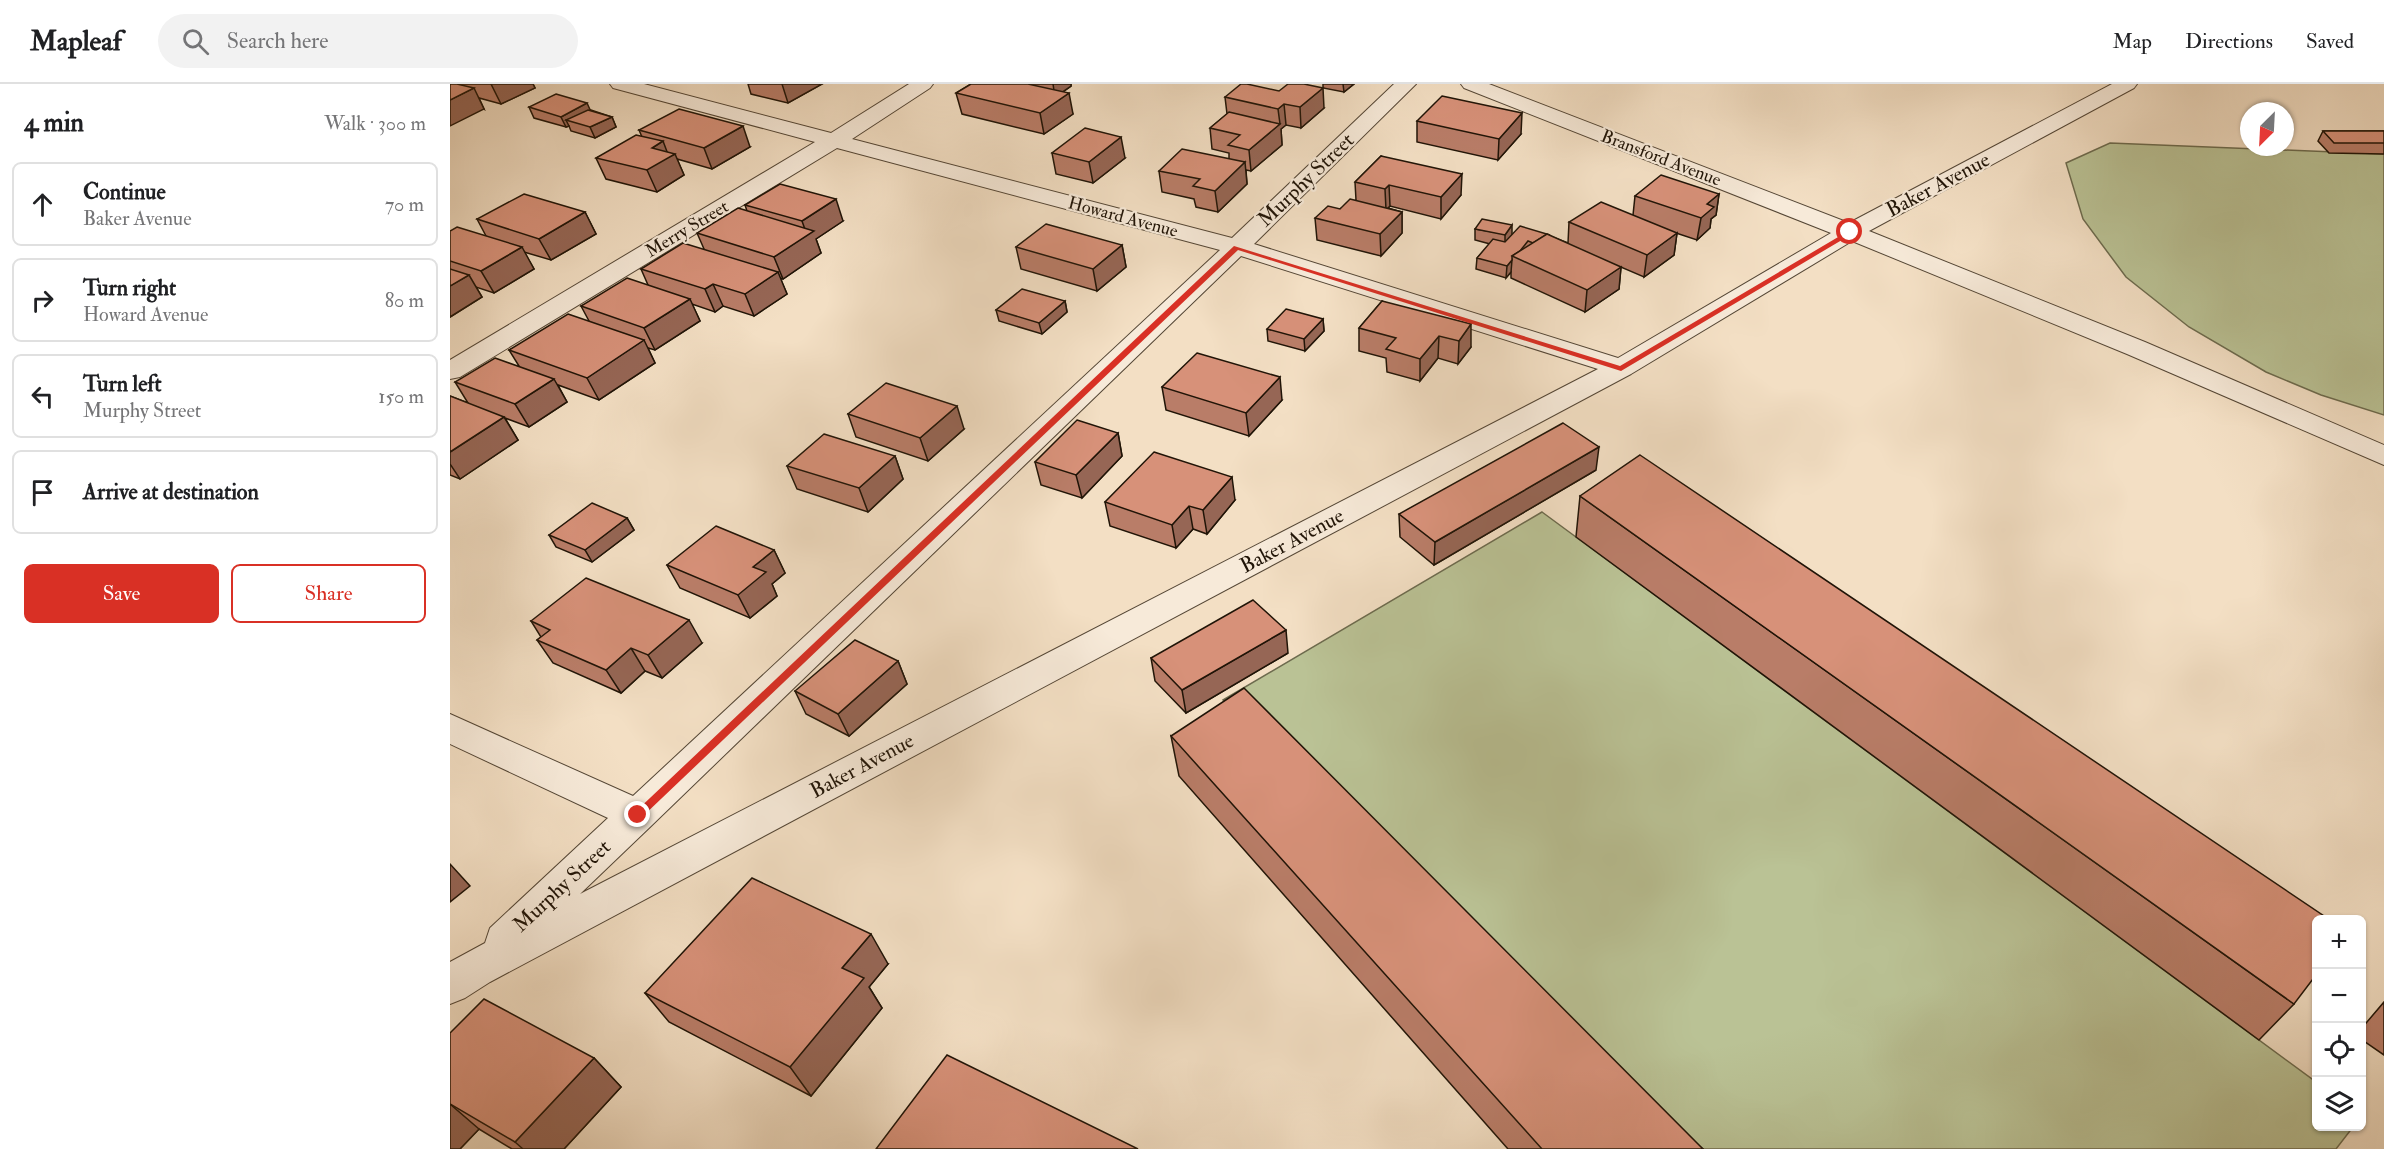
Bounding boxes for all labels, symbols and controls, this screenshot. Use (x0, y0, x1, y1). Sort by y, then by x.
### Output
search box (158, 14, 578, 68)
text: Mapleaf (30, 24, 122, 59)
icon: search (179, 25, 212, 58)
text: Search here (227, 27, 328, 55)
text: Map (2112, 28, 2152, 55)
text: Directions (2185, 28, 2273, 55)
text: Saved (2306, 28, 2354, 55)
north arrow (2240, 102, 2294, 156)
text: 4 min (24, 107, 84, 139)
text: Walk · 300 m (324, 111, 426, 136)
street label: Bransford Avenue (1598, 125, 1725, 192)
street label: Murphy Street (1252, 127, 1360, 233)
street label: Baker Avenue (1881, 146, 1995, 224)
text: Continue (83, 178, 166, 206)
icon: ahead (26, 188, 59, 221)
street label: Howard Avenue (1066, 191, 1181, 243)
text: 70 m (385, 192, 424, 217)
street label: Merry Street (641, 195, 733, 263)
text: Baker Avenue (83, 206, 192, 231)
route start (1836, 218, 1862, 244)
text: Turn right (83, 274, 176, 302)
icon: right (26, 284, 59, 317)
text: 80 m (385, 288, 424, 313)
text: Howard Avenue (83, 302, 208, 327)
text: Turn left (83, 370, 162, 398)
icon: left (26, 380, 59, 413)
text: 150 m (378, 384, 424, 409)
text: Murphy Street (83, 398, 201, 423)
icon: arrive (26, 476, 59, 509)
text: Arrive at destination (83, 478, 259, 506)
street label: Baker Avenue (1235, 502, 1349, 580)
button: Save (24, 564, 219, 623)
button: Share (231, 564, 426, 623)
street label: Baker Avenue (805, 727, 919, 805)
route end (624, 801, 650, 827)
street label: Murphy Street (507, 834, 617, 938)
map controls (2312, 915, 2366, 1131)
button: + (2312, 915, 2366, 969)
button: − (2312, 969, 2366, 1023)
button: locate (2312, 1023, 2366, 1077)
button: layers (2312, 1077, 2366, 1131)

